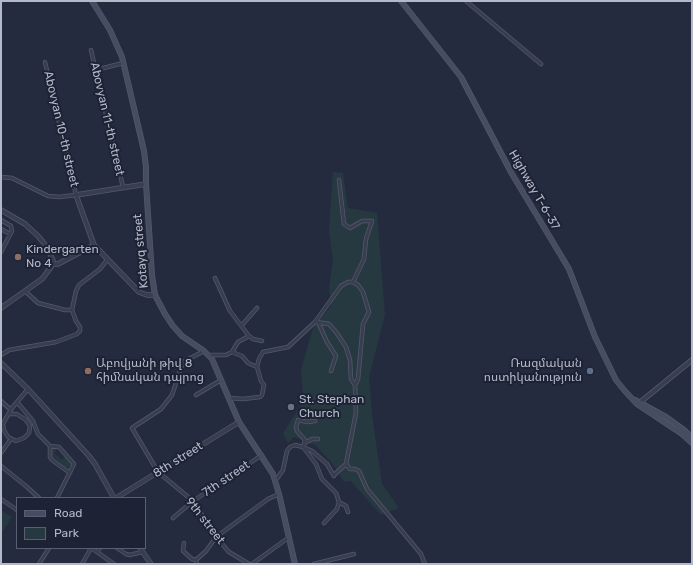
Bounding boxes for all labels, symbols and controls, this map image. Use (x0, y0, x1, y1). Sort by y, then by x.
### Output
street label: Abovyan 11-th street (87, 61, 127, 177)
street label: Abovyan 10-th street (41, 70, 81, 188)
street label: Highway T-6-37 (505, 148, 563, 232)
street label: Kotayq street (131, 213, 151, 289)
place label: Kindergarten No 4 (26, 243, 99, 271)
marker: Kindergarten No 4 (13, 252, 23, 262)
place label: Աբովյանի թիվ 8 հիմնական դպրոց (96, 357, 204, 385)
place label: Ռազմական ոստիկանություն (484, 357, 582, 385)
marker: Աբովյանի թիվ 8 հիմնական դպրոց (83, 366, 93, 376)
marker: Ռազմական ոստիկանություն (585, 366, 595, 376)
place label: St. Stephan Church (299, 393, 364, 421)
marker: St. Stephan Church (286, 402, 296, 412)
street label: 8th street (150, 439, 206, 481)
street label: 7th street (199, 458, 253, 500)
street label: 9th street (182, 495, 228, 547)
legend (16, 497, 146, 549)
text: Road (54, 506, 82, 520)
text: Park (54, 526, 79, 540)

